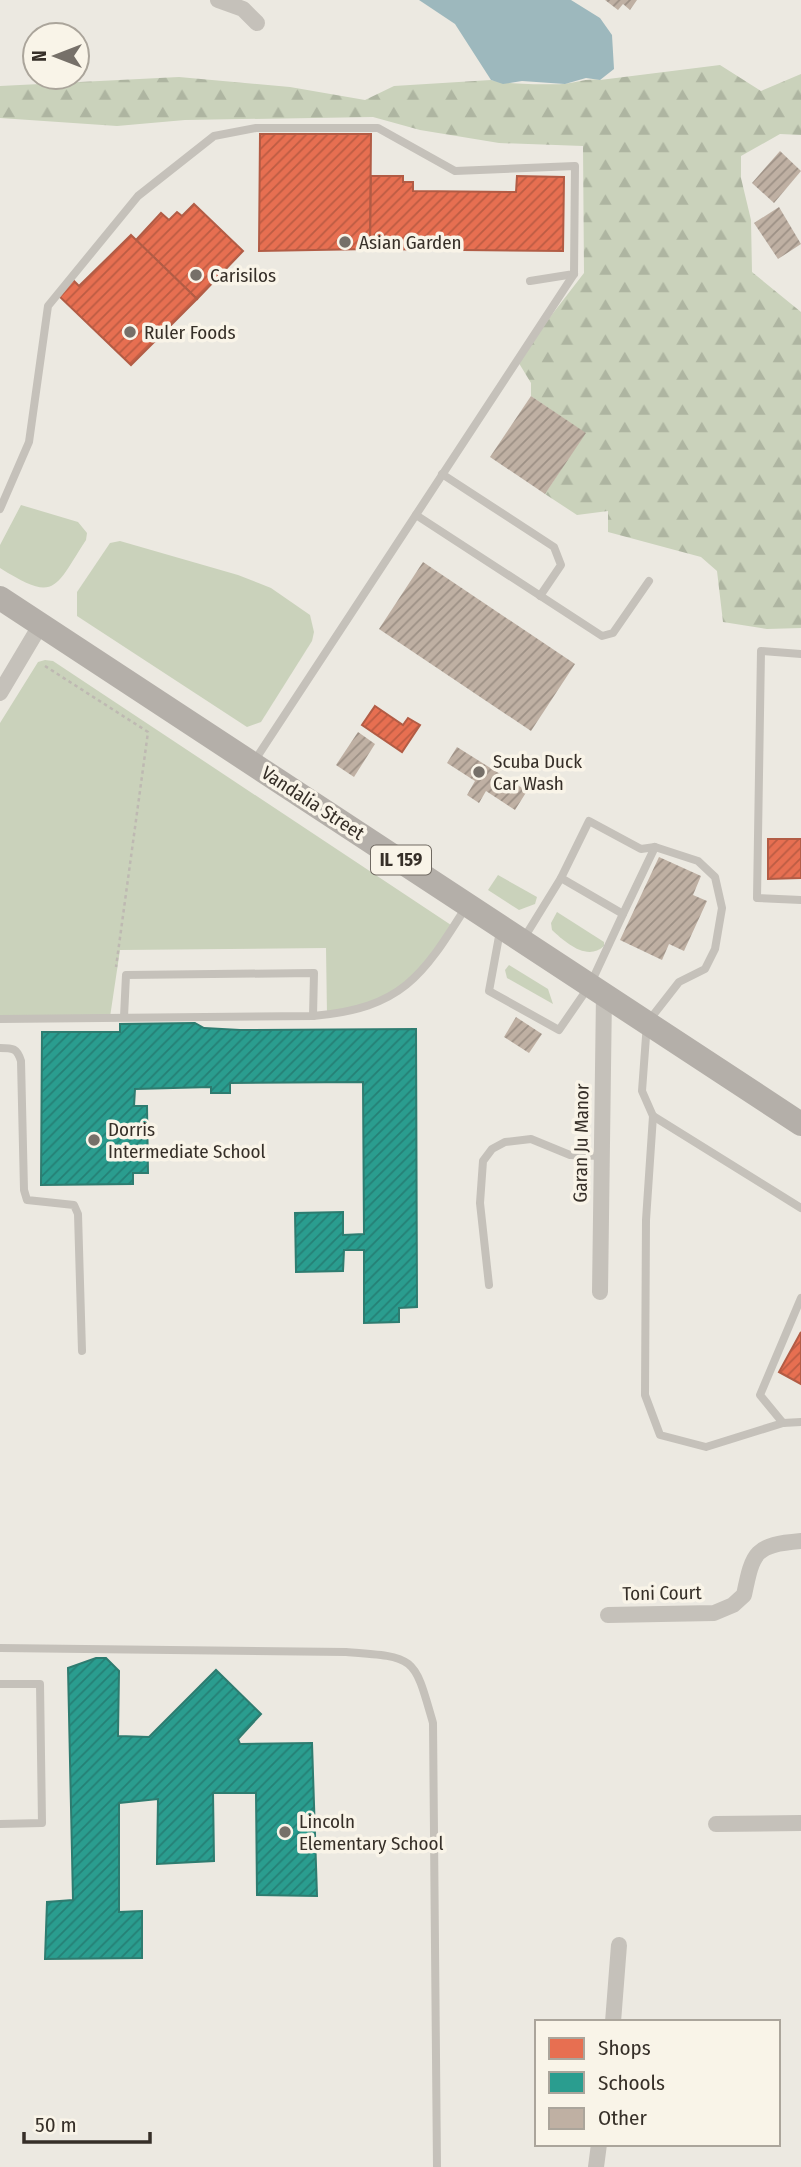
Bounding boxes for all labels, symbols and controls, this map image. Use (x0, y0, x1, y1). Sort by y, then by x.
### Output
north arrow (21, 21, 91, 91)
text: N (28, 50, 51, 62)
place label: Asian Garden (359, 231, 462, 254)
marker: Asian Garden (337, 234, 353, 250)
place label: Carisilos (210, 264, 276, 287)
marker: Carisilos (188, 267, 204, 283)
place label: Ruler Foods (144, 321, 236, 344)
marker: Ruler Foods (122, 324, 138, 340)
place label: Scuba Duck Car Wash (493, 750, 582, 795)
street label: Vandalia Street (257, 761, 369, 845)
marker: Scuba Duck Car Wash (471, 764, 487, 780)
road number: IL 159 (371, 846, 431, 874)
street label: Garan Ju Manor (568, 1083, 594, 1203)
place label: Dorris Intermediate School (108, 1118, 266, 1163)
marker: Dorris Intermediate School (86, 1132, 102, 1148)
street label: Toni Court (622, 1581, 703, 1605)
place label: Lincoln Elementary School (299, 1810, 444, 1855)
marker: Lincoln Elementary School (277, 1824, 293, 1840)
legend (535, 2020, 780, 2146)
text: Shops (598, 2035, 651, 2061)
text: Schools (598, 2070, 665, 2096)
scale bar (24, 2100, 150, 2144)
text: Other (598, 2105, 647, 2131)
text: 50 m (35, 2112, 77, 2138)

